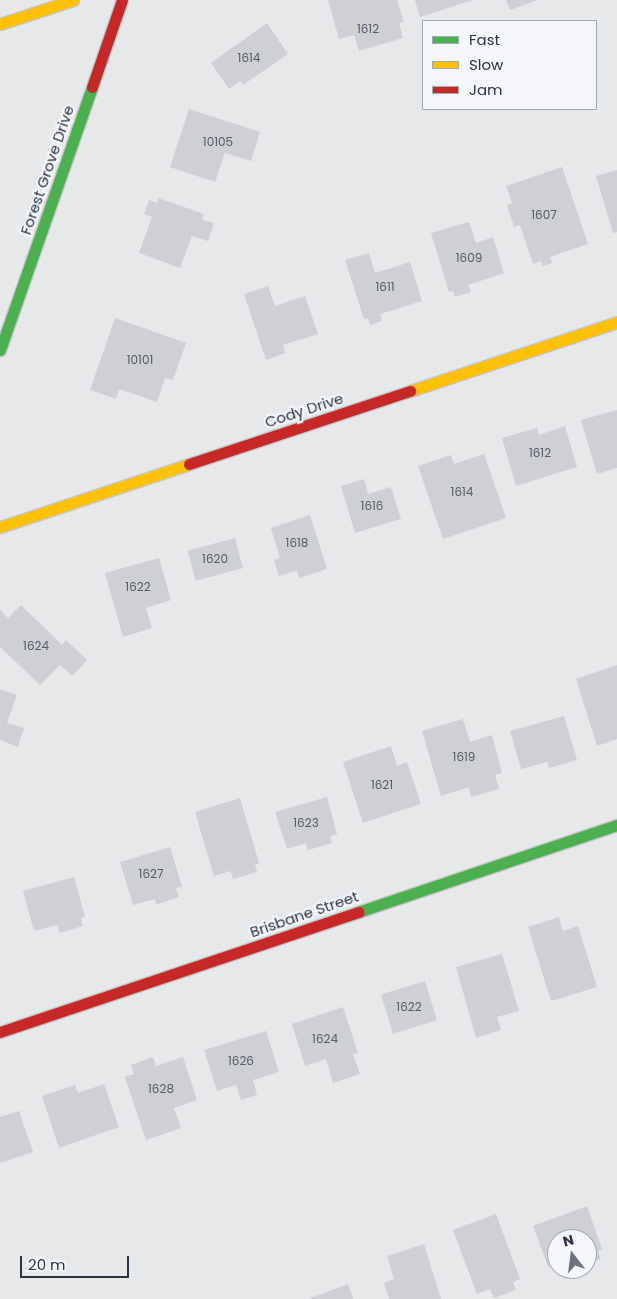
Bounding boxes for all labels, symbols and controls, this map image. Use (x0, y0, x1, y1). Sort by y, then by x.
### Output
legend (422, 20, 597, 110)
house number: 1612 (357, 22, 379, 36)
text: Fast (469, 29, 500, 50)
house number: 1614 (238, 51, 260, 65)
text: Slow (469, 54, 503, 75)
text: Jam (469, 79, 503, 100)
street label: Forest Grove Drive (16, 103, 78, 237)
house number: 10105 (203, 135, 233, 149)
house number: 1607 (531, 208, 557, 222)
house number: 1609 (456, 251, 482, 265)
house number: 1611 (375, 280, 395, 294)
house number: 10101 (127, 353, 153, 367)
street label: Cody Drive (263, 389, 345, 431)
house number: 1612 (529, 446, 551, 460)
house number: 1614 (451, 485, 473, 499)
house number: 1616 (361, 499, 383, 513)
house number: 1618 (286, 536, 308, 550)
house number: 1620 (202, 552, 228, 566)
house number: 1622 (125, 580, 151, 594)
house number: 1624 (23, 639, 49, 653)
house number: 1619 (453, 750, 475, 764)
house number: 1621 (371, 778, 393, 792)
house number: 1623 (293, 816, 319, 830)
house number: 1627 (139, 867, 163, 881)
street label: Brisbane Street (247, 887, 361, 941)
house number: 1622 (396, 1000, 422, 1014)
house number: 1624 (312, 1032, 338, 1046)
house number: 1626 (228, 1054, 254, 1068)
house number: 1628 (148, 1082, 174, 1096)
north arrow (547, 1229, 597, 1279)
text: N (561, 1229, 576, 1251)
scale bar (22, 1246, 131, 1278)
text: 20 m (28, 1254, 66, 1275)

